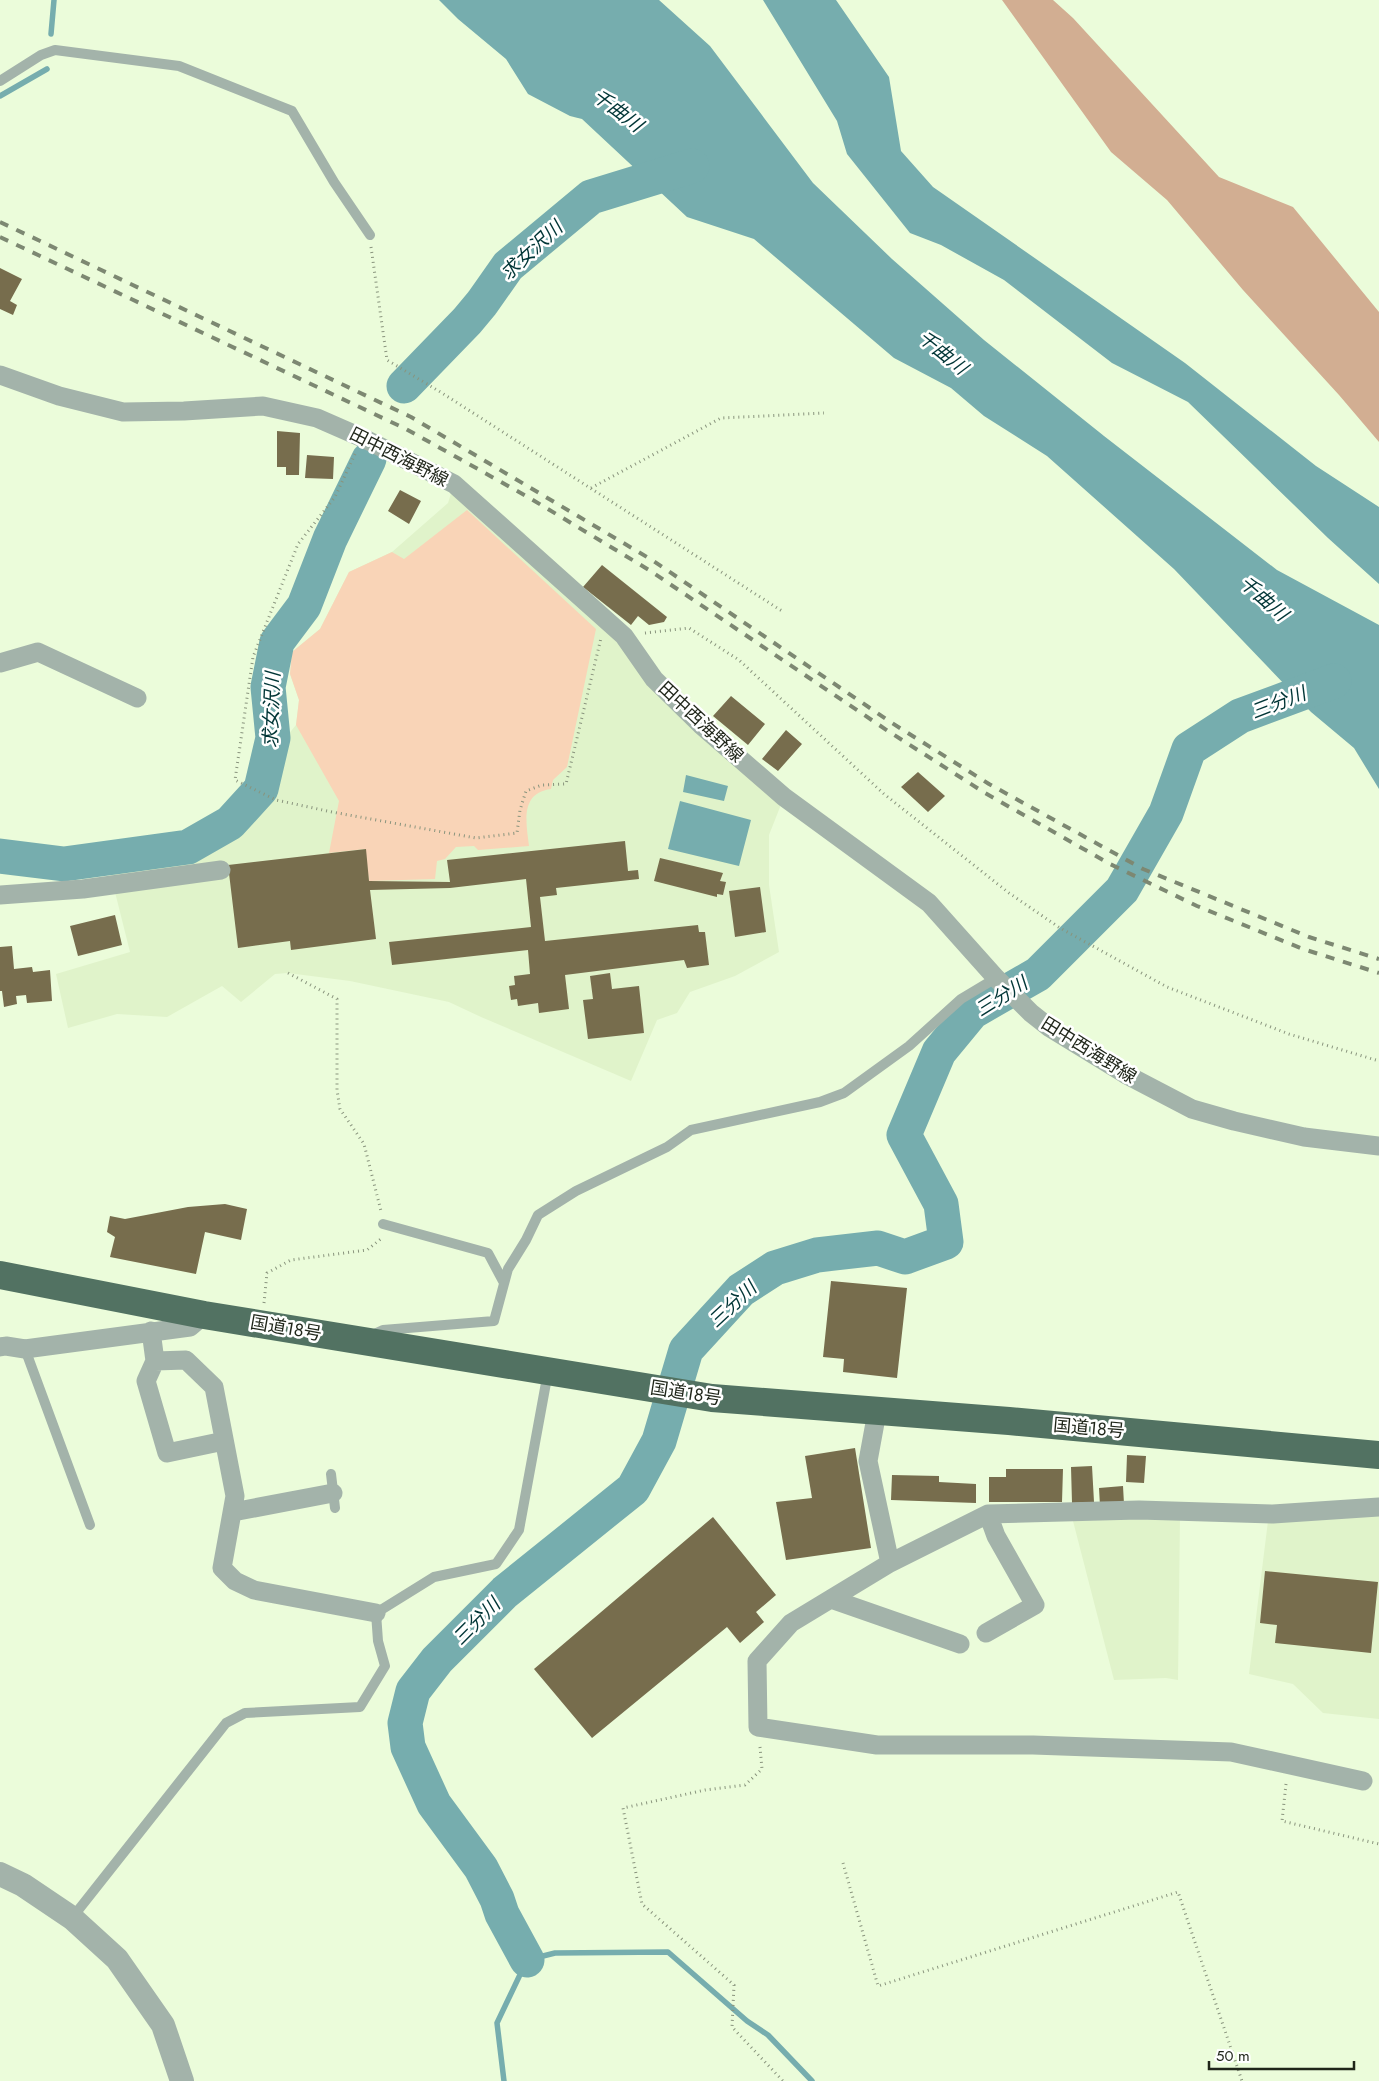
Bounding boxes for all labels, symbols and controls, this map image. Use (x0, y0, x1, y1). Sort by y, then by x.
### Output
water label: 千曲川 (587, 82, 650, 140)
water label: 求女沢川 (494, 213, 570, 286)
water label: 千曲川 (912, 324, 975, 382)
street label: 田中西海野線 (345, 421, 453, 493)
water label: 千曲川 (1233, 569, 1296, 629)
water label: 求女沢川 (257, 670, 286, 748)
street label: 田中西海野線 (653, 676, 749, 768)
water label: 三分川 (1247, 679, 1311, 725)
water label: 三分川 (970, 969, 1034, 1023)
street label: 田中西海野線 (1036, 1010, 1142, 1090)
water label: 三分川 (702, 1274, 764, 1334)
street label: 国道18号 (248, 1309, 324, 1347)
street label: 国道18号 (648, 1375, 724, 1411)
street label: 国道18号 (1052, 1412, 1126, 1444)
water label: 三分川 (447, 1590, 507, 1651)
scale bar (1209, 2038, 1354, 2070)
text: 50 m (1216, 2045, 1250, 2067)

